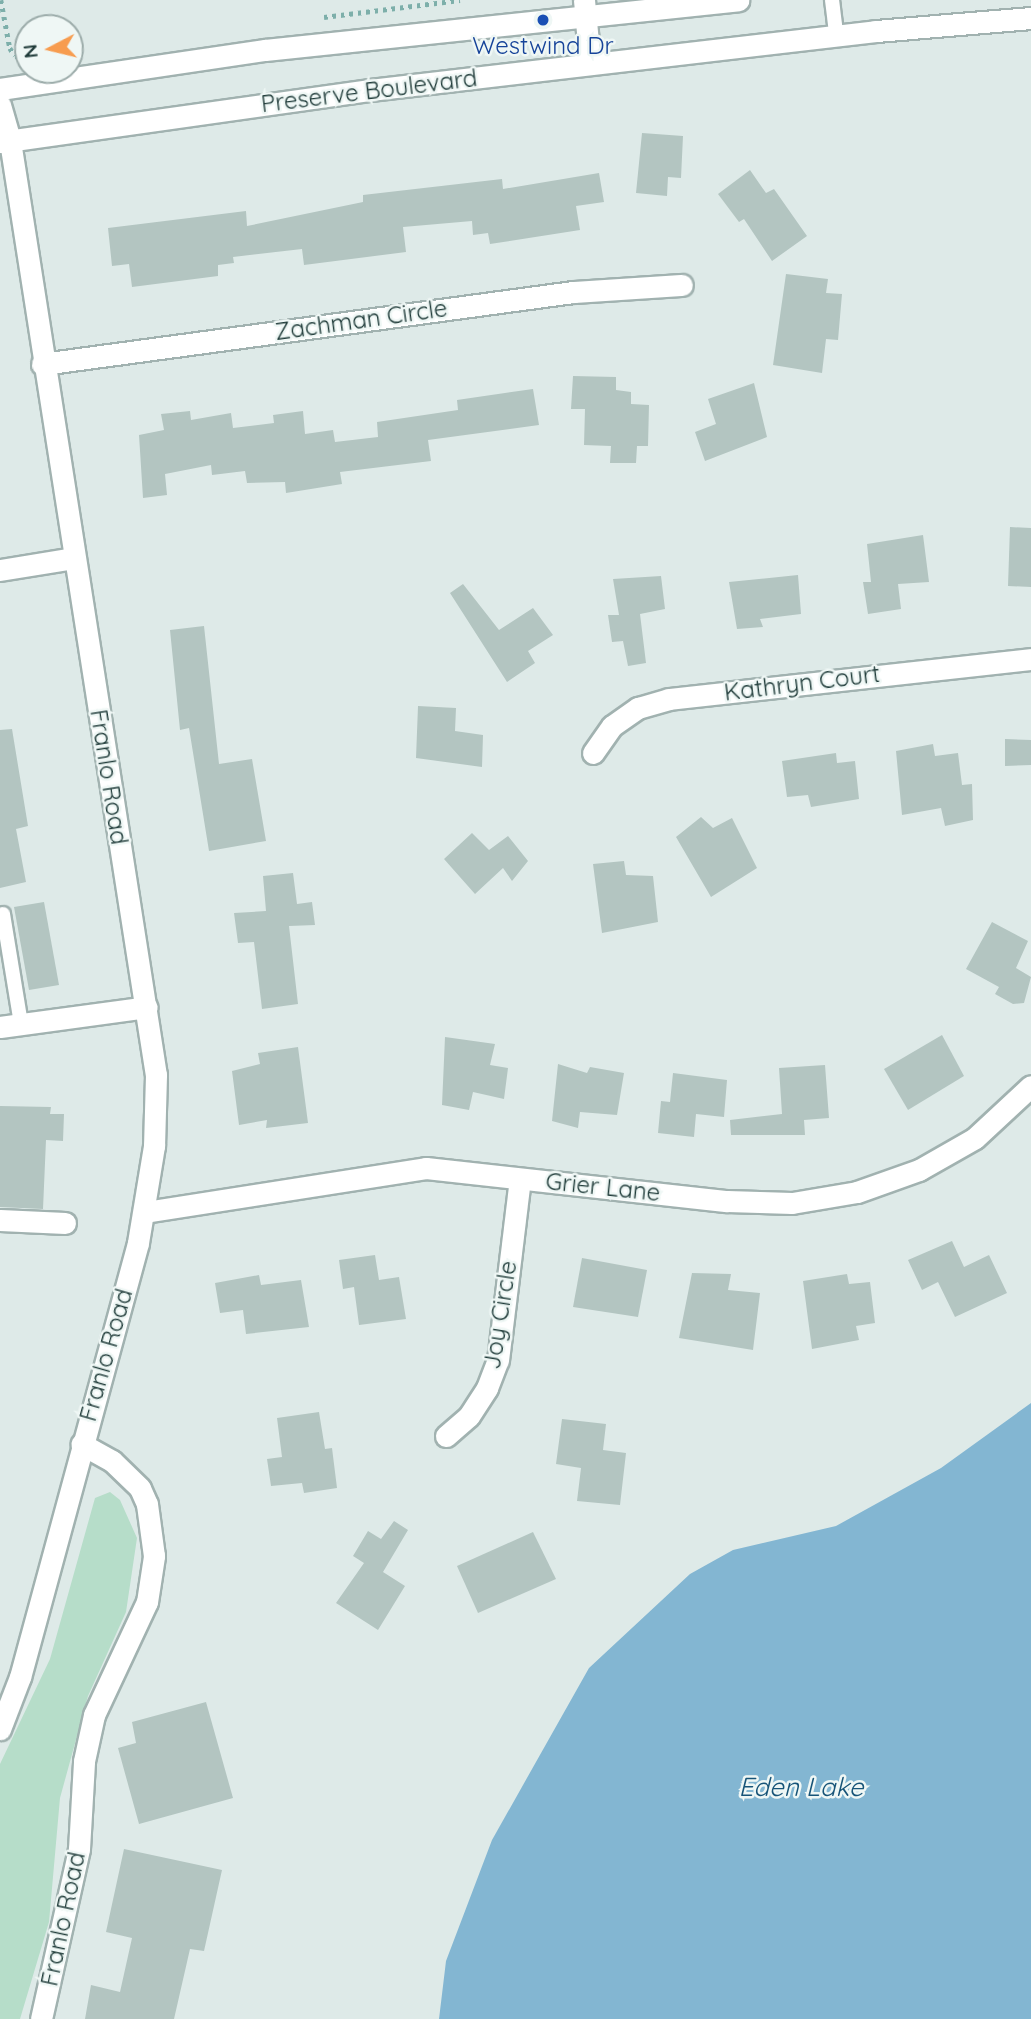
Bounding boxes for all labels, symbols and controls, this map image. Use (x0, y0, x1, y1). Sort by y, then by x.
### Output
marker: Westwind Dr (535, 12, 551, 28)
north arrow (14, 14, 84, 84)
place label: Westwind Dr (472, 32, 614, 60)
text: N (17, 43, 43, 60)
street label: Preserve Boulevard (259, 63, 479, 119)
street label: Zachman Circle (273, 294, 449, 346)
street label: Kathryn Court (722, 659, 882, 707)
street label: Franlo Road (84, 707, 134, 847)
street label: Grier Lane (544, 1167, 662, 1207)
street label: Joy Circle (477, 1259, 523, 1371)
street label: Franlo Road (73, 1285, 139, 1425)
water label: Eden Lake (739, 1771, 863, 1803)
street label: Franlo Road (35, 1849, 91, 1989)

